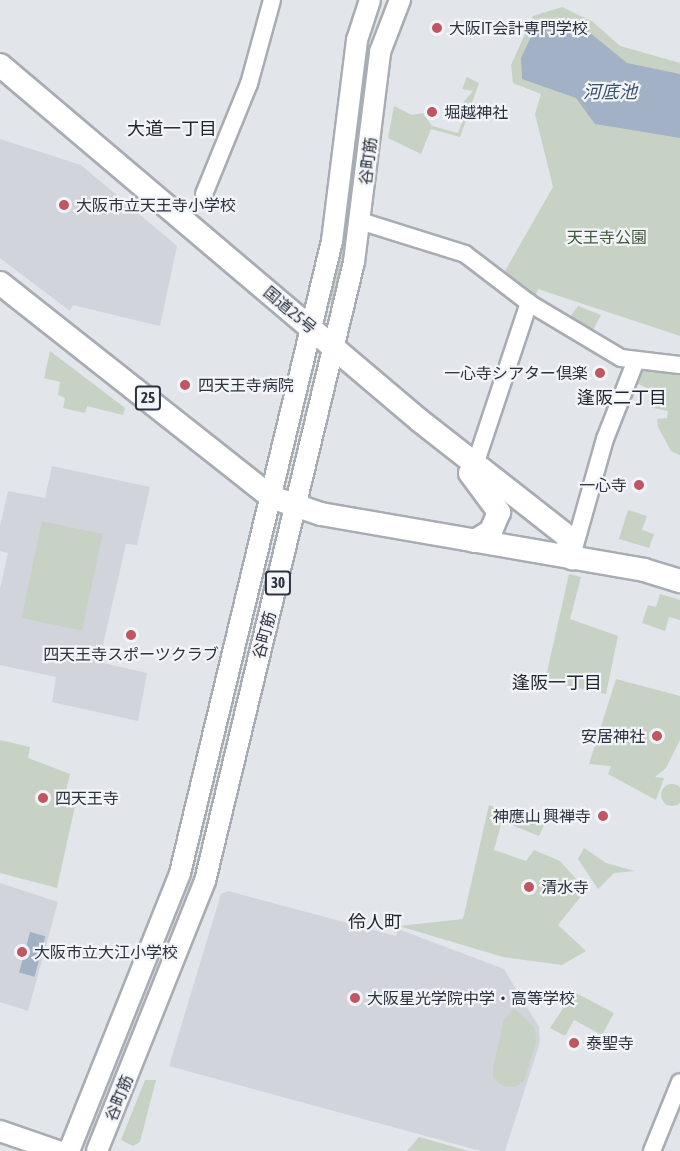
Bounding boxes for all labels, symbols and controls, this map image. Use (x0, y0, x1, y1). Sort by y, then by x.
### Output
place label: 大阪IT会計専門学校 (449, 18, 588, 38)
marker: 大阪IT会計専門学校 (430, 21, 444, 35)
water label: 河底池 (583, 81, 637, 103)
place label: 堀越神社 (444, 102, 508, 122)
marker: 堀越神社 (425, 105, 439, 119)
district label: 大道一丁目 (127, 118, 217, 140)
street label: 谷町筋 (356, 136, 380, 186)
place label: 大阪市立天王寺小学校 (76, 195, 236, 215)
marker: 大阪市立天王寺小学校 (57, 198, 71, 212)
park label: 天王寺公園 (567, 227, 647, 247)
street label: 国道25号 (260, 282, 320, 338)
place label: 一心寺シアター倶楽 (444, 363, 588, 383)
marker: 一心寺シアター倶楽 (593, 366, 607, 380)
place label: 四天王寺病院 (198, 375, 294, 395)
marker: 四天王寺病院 (176, 376, 194, 394)
road number: 25 (134, 386, 162, 410)
district label: 逢阪二丁目 (577, 387, 667, 409)
place label: 一心寺 (579, 475, 627, 495)
marker: 一心寺 (632, 478, 646, 492)
road number: 30 (264, 571, 292, 595)
street label: 谷町筋 (249, 609, 279, 661)
marker: 四天王寺スポーツクラブ (124, 628, 138, 642)
place label: 四天王寺スポーツクラブ (43, 644, 219, 664)
district label: 逢阪一丁目 (512, 672, 602, 694)
place label: 安居神社 (581, 726, 645, 746)
marker: 安居神社 (650, 729, 664, 743)
place label: 四天王寺 (55, 788, 119, 808)
marker: 四天王寺 (36, 791, 50, 805)
place label: 神應山 興禅寺 (493, 806, 591, 826)
marker: 神應山 興禅寺 (596, 809, 610, 823)
place label: 清水寺 (541, 877, 589, 897)
marker: 清水寺 (522, 880, 536, 894)
district label: 伶人町 (348, 911, 402, 933)
place label: 大阪市立大江小学校 (34, 942, 178, 962)
marker: 大阪市立大江小学校 (15, 945, 29, 959)
place label: 大阪星光学院中学・高等学校 (367, 988, 575, 1008)
marker: 大阪星光学院中学・高等学校 (348, 991, 362, 1005)
place label: 泰聖寺 (586, 1033, 634, 1053)
marker: 泰聖寺 (567, 1036, 581, 1050)
street label: 谷町筋 (101, 1072, 137, 1124)

